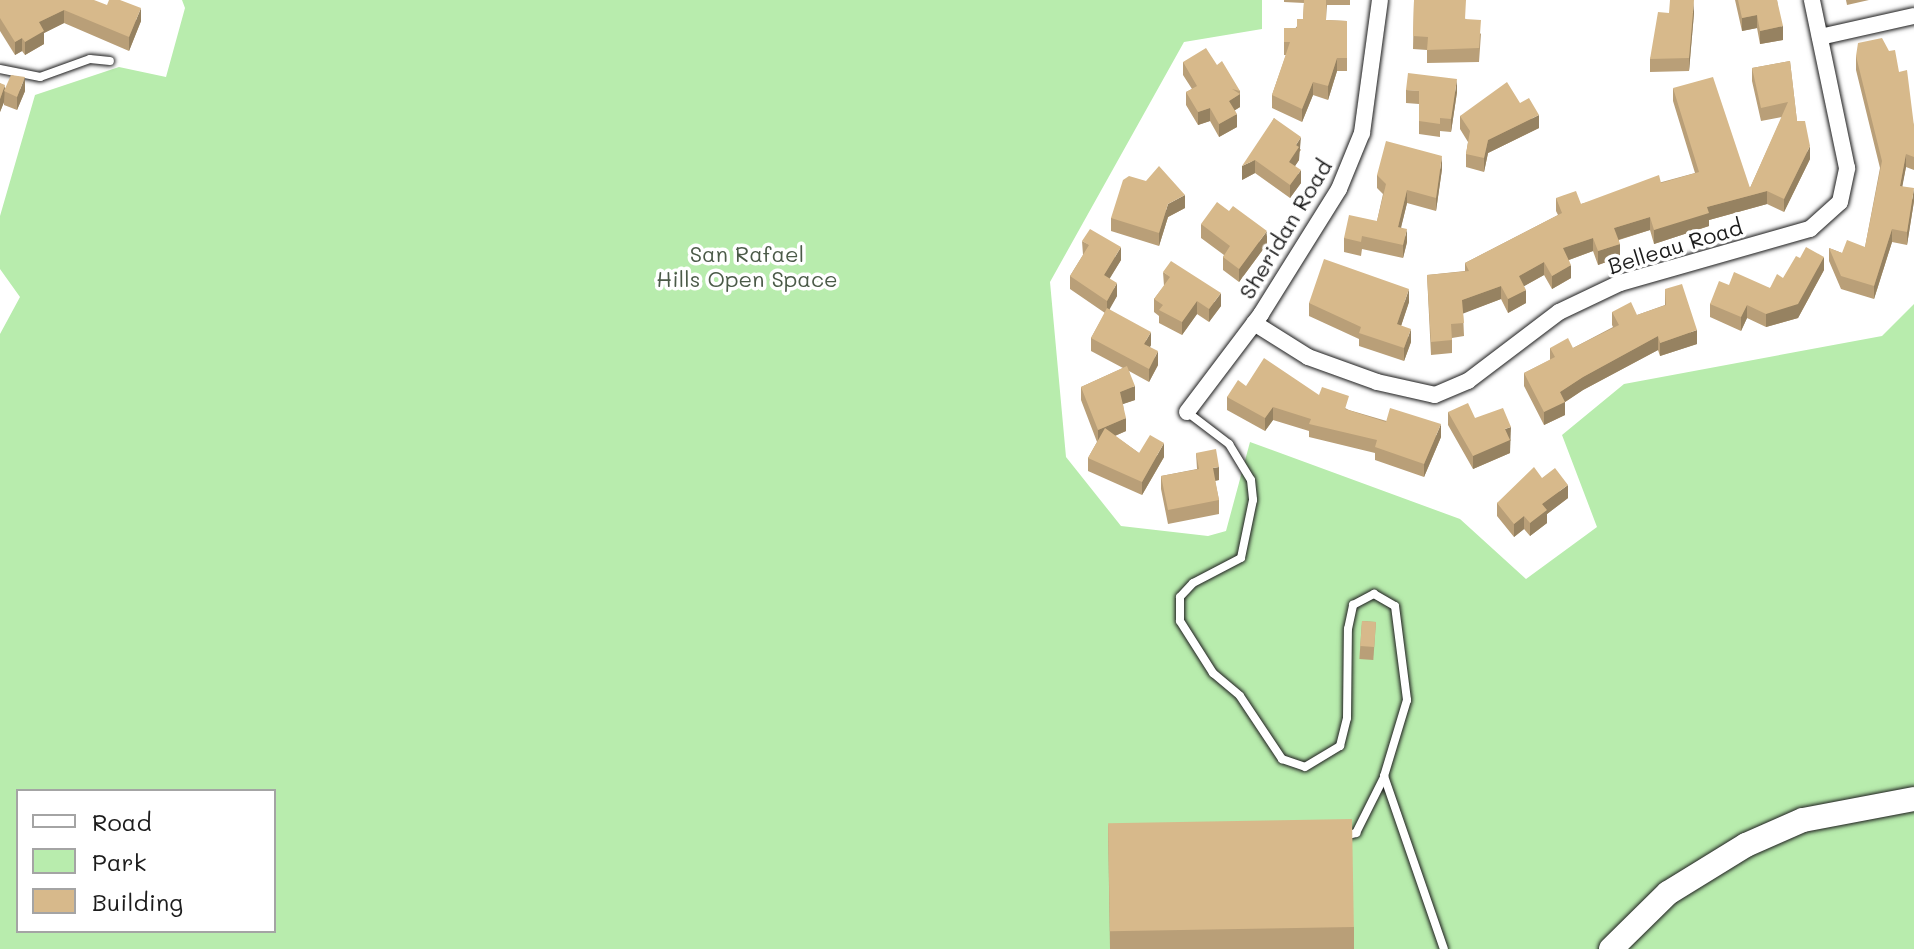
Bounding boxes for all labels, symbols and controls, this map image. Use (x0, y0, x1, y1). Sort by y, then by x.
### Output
street label: Sheridan Road (1233, 155, 1337, 303)
street label: Belleau Road (1604, 213, 1746, 279)
park label: San Rafael Hills Open Space (656, 240, 838, 292)
legend (16, 789, 276, 933)
text: Road (92, 806, 152, 837)
text: Park (92, 846, 146, 877)
text: Building (92, 886, 183, 917)

